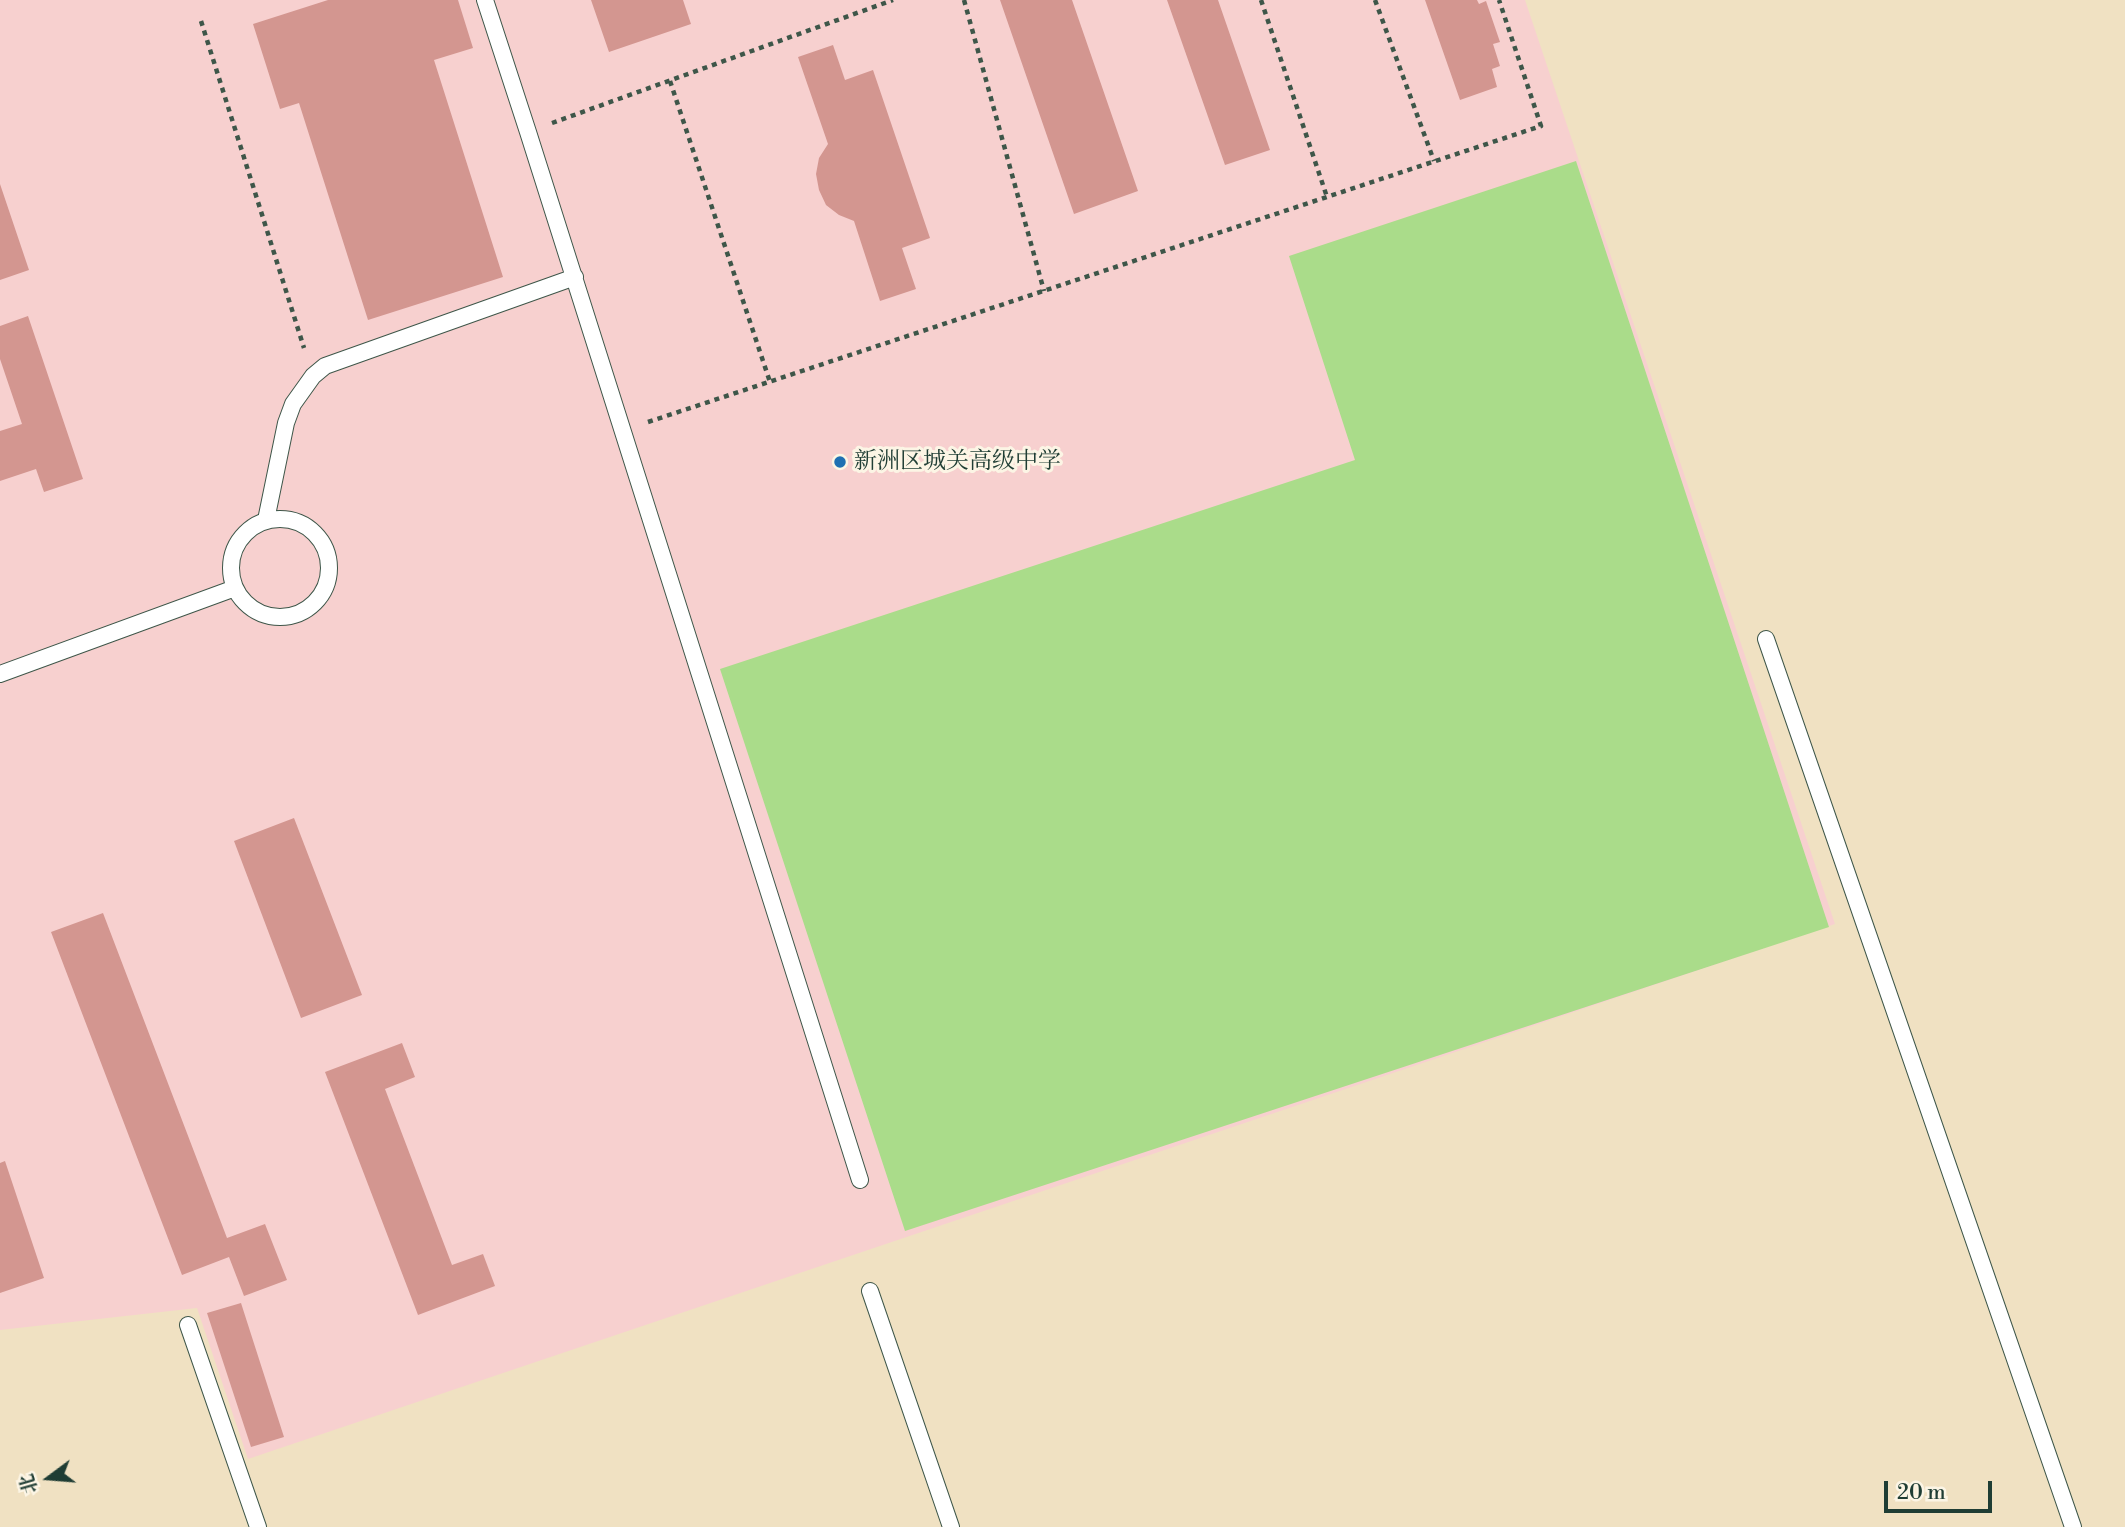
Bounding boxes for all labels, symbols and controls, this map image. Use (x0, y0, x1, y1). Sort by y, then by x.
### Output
place label: 新洲区城关高级中学 (854, 448, 1061, 476)
marker: 新洲区城关高级中学 (832, 454, 848, 470)
north arrow (14, 1443, 84, 1513)
scale bar (1887, 1468, 1996, 1512)
text: 北 (15, 1471, 43, 1496)
text: 20 m (1897, 1480, 1946, 1506)

